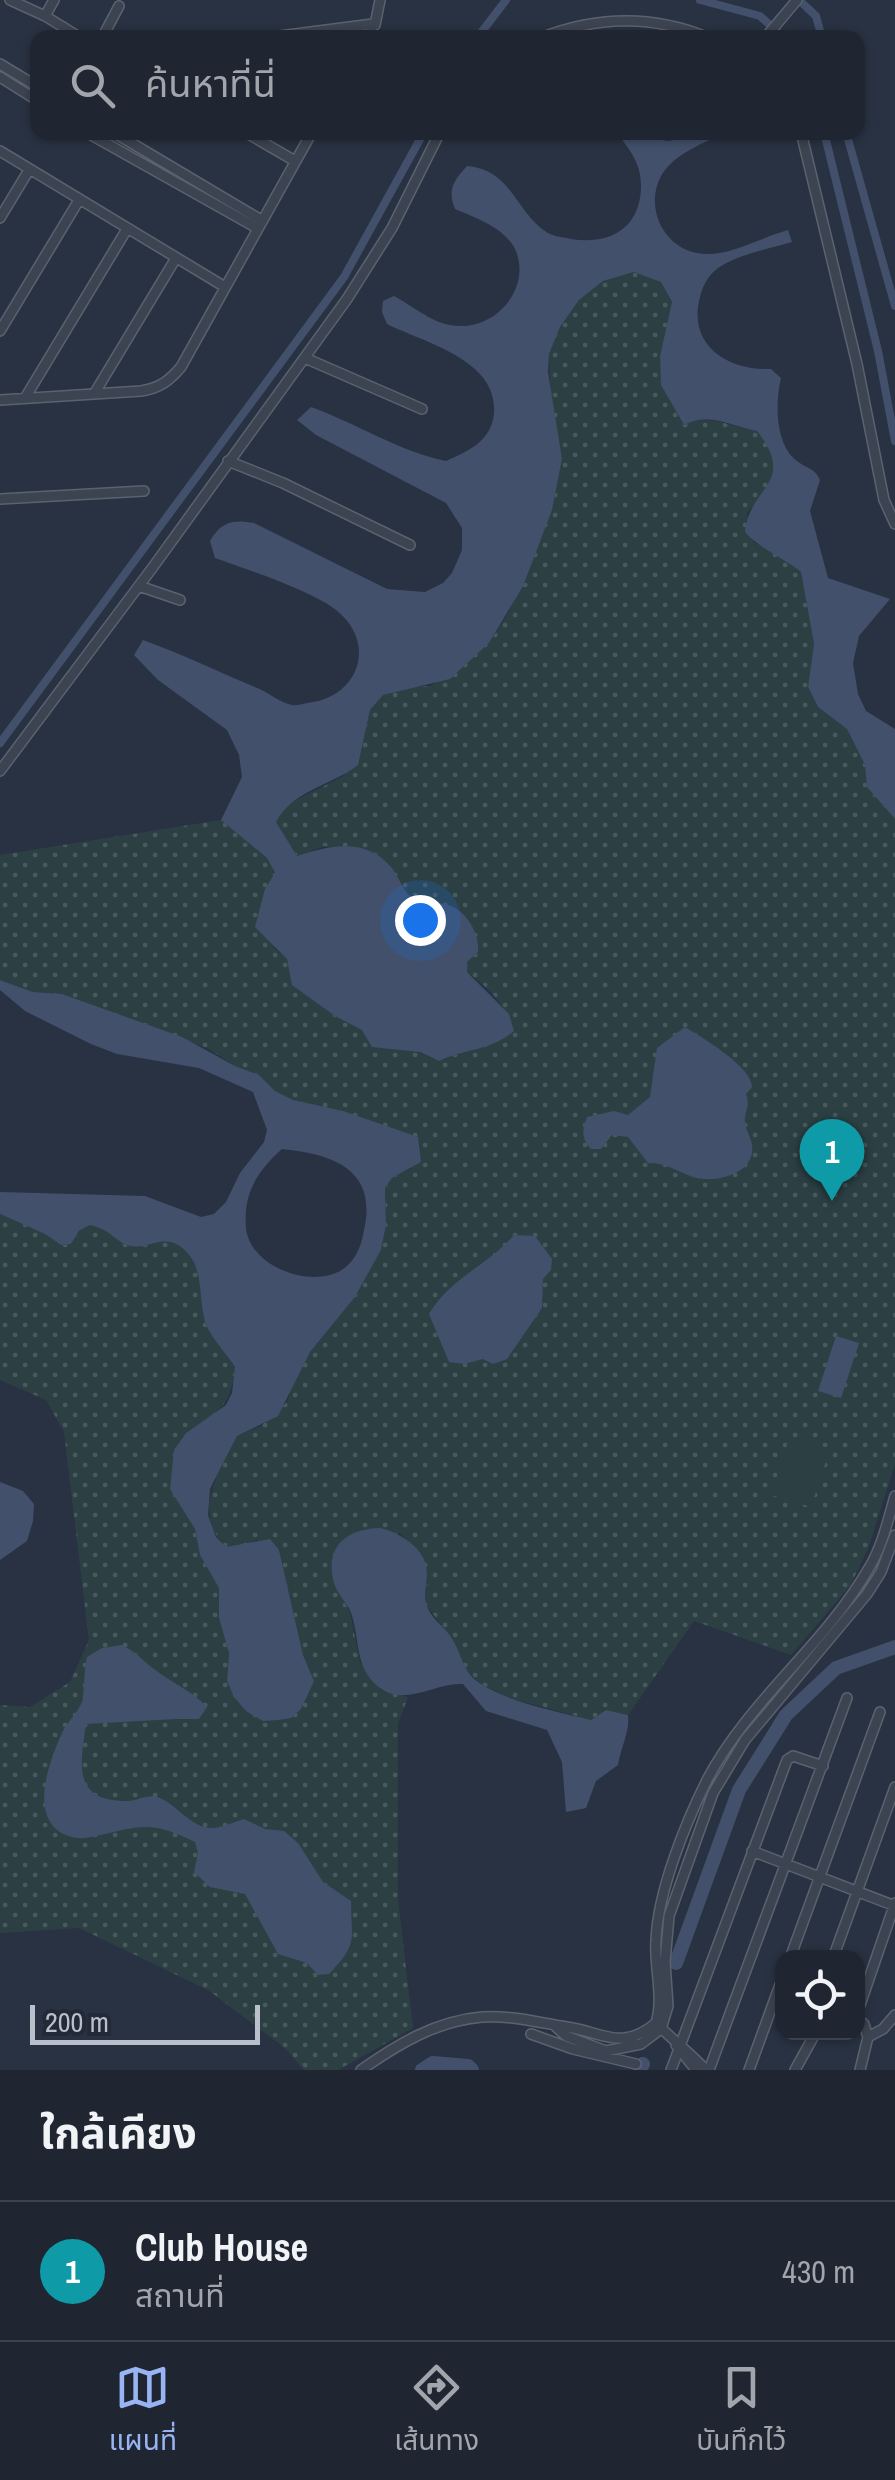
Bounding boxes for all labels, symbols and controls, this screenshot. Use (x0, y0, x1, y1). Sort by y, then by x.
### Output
search box (30, 30, 865, 140)
icon: search (65, 58, 120, 113)
text: ค้นหาที่นี่ (145, 58, 276, 109)
your location (395, 895, 446, 946)
pin: 1 (800, 1118, 864, 1201)
map controls (775, 1950, 865, 2040)
button: locate (775, 1950, 865, 2040)
scale bar (30, 2000, 260, 2044)
text: 200 m (45, 2003, 109, 2041)
text: ใกล้เคียง (40, 2105, 197, 2161)
text: Club House (135, 2222, 308, 2273)
text: 1 (65, 2250, 80, 2293)
text: 430 m (782, 2250, 855, 2293)
text: สถานที่ (135, 2274, 225, 2317)
tab: แผนที่ (109, 2360, 177, 2463)
tab: เส้นทาง (394, 2360, 479, 2463)
tab: บันทึกไว้ (696, 2360, 786, 2463)

